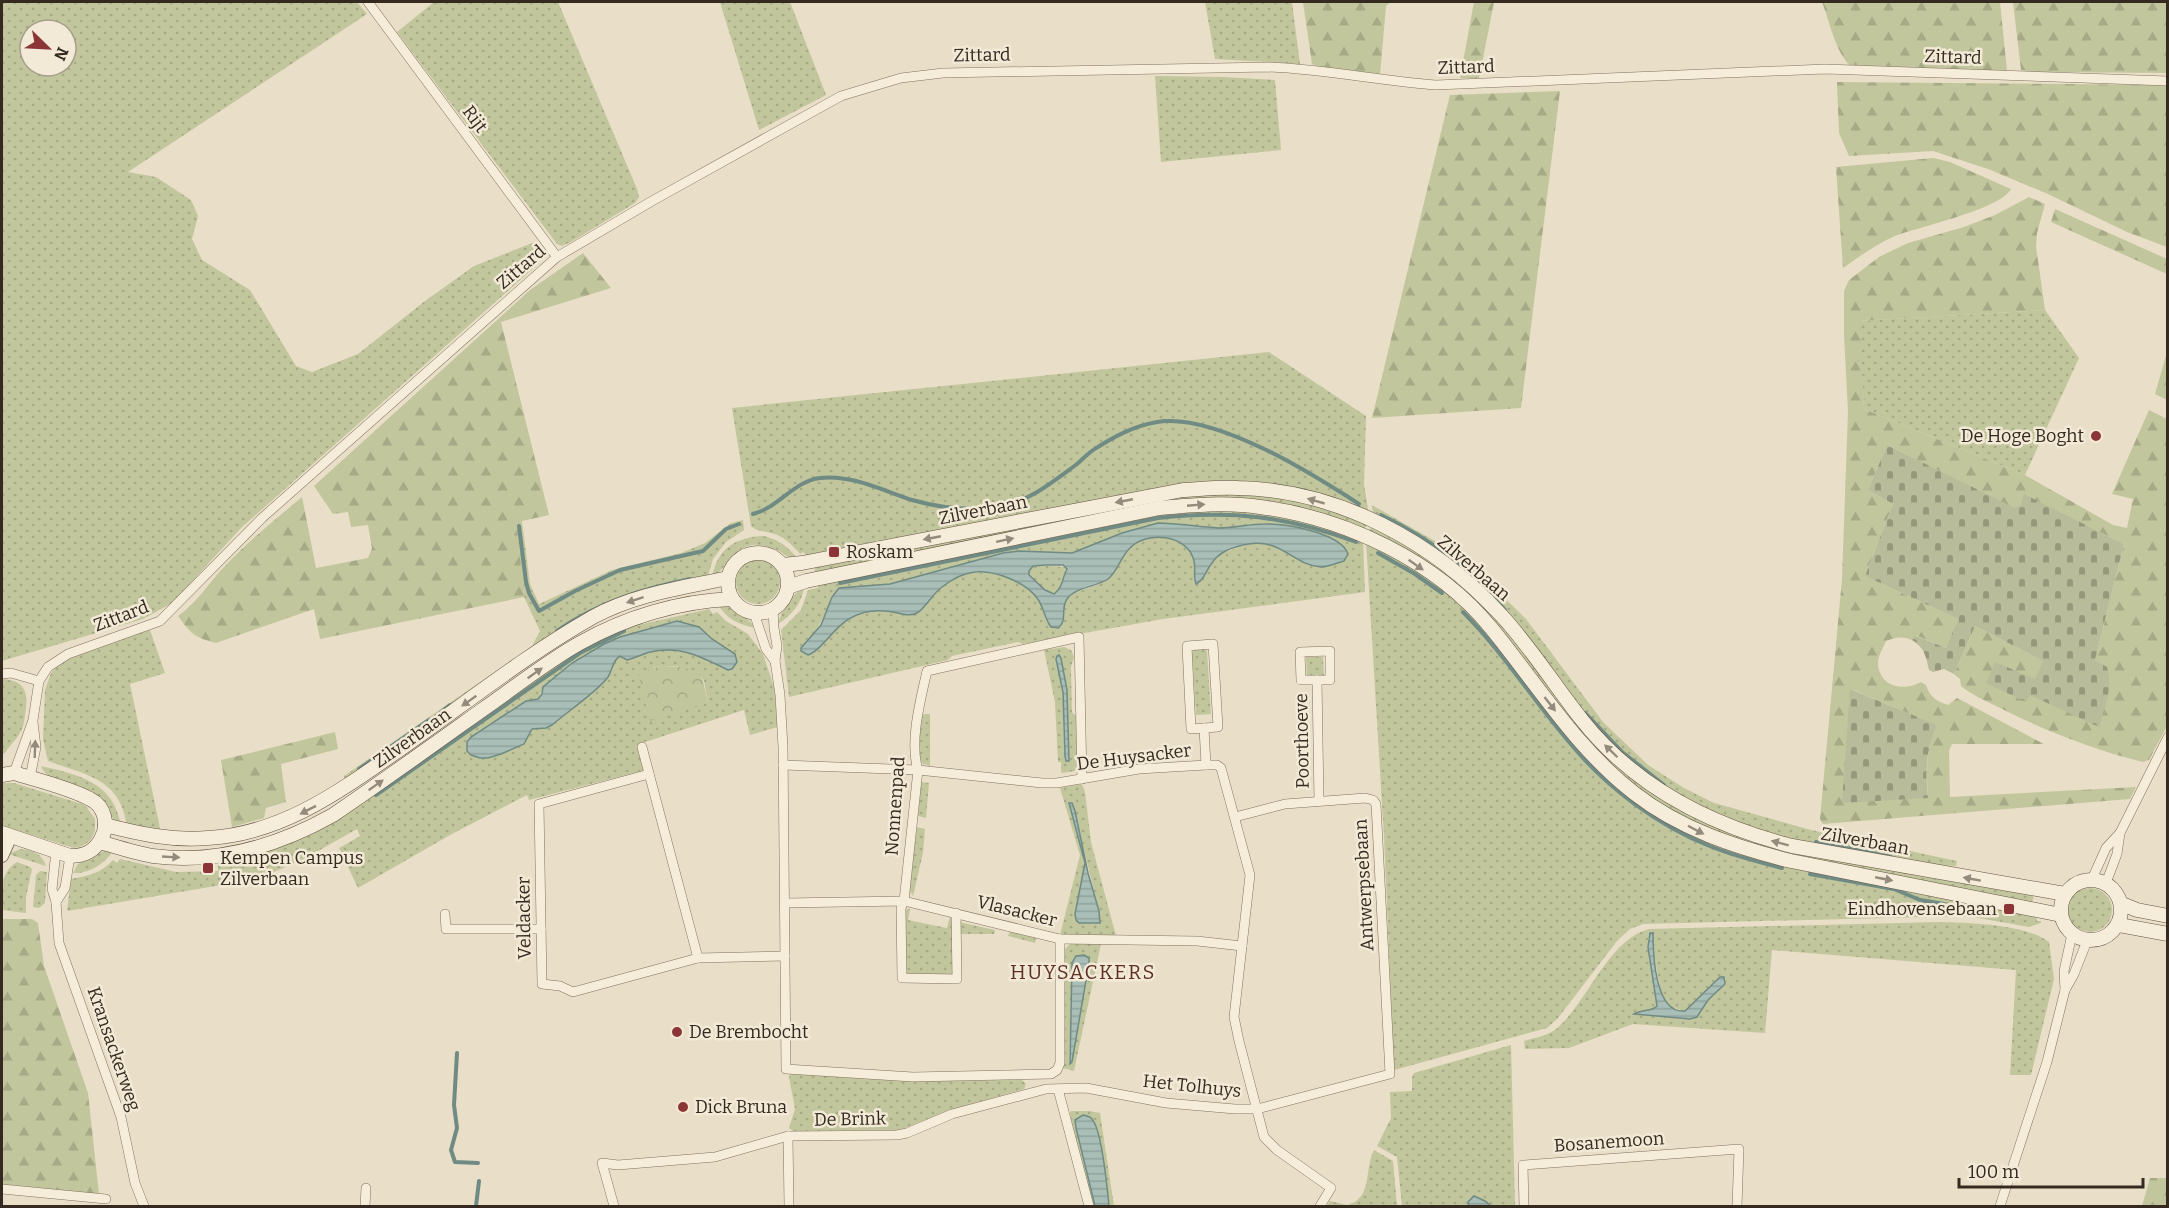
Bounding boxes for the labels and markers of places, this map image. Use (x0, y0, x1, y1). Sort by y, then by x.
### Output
place label: De Hoge Boght (1961, 425, 2084, 447)
marker: De Hoge Boght (2089, 429, 2103, 443)
place label: Roskam (846, 541, 913, 563)
marker: Roskam (827, 545, 841, 559)
place label: Kempen Campus Zilverbaan (220, 847, 363, 890)
marker: Kempen Campus Zilverbaan (201, 861, 215, 875)
place label: Eindhovensebaan (1847, 898, 1998, 920)
marker: Eindhovensebaan (2002, 902, 2016, 916)
place label: De Brembocht (689, 1021, 809, 1043)
marker: De Brembocht (670, 1025, 684, 1039)
place label: Dick Bruna (695, 1096, 787, 1118)
marker: Dick Bruna (676, 1100, 690, 1114)

